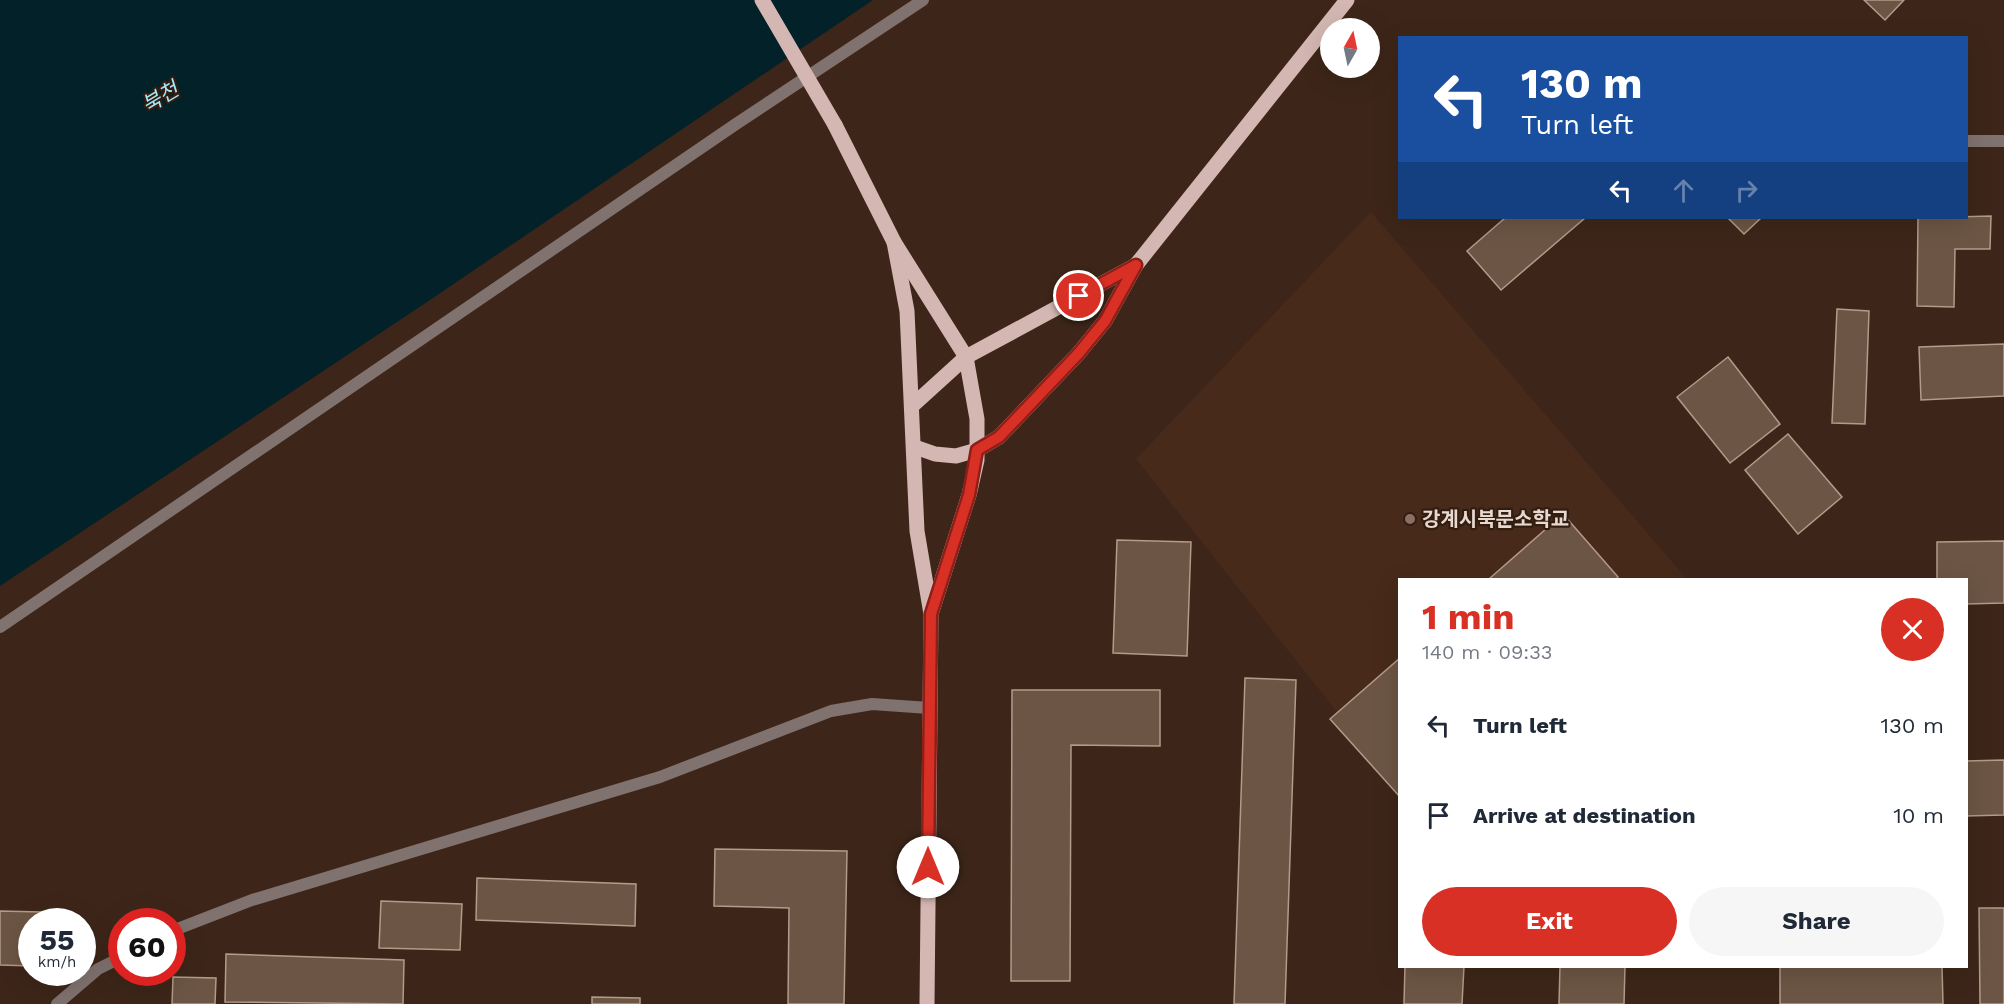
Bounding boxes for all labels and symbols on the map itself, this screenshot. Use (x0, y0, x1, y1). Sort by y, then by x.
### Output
north arrow (1320, 18, 1380, 78)
water label: 북천 (137, 75, 185, 118)
pin (1053, 270, 1104, 321)
place label: 강계시북문소학교 (1422, 507, 1569, 531)
marker: 강계시북문소학교 (1403, 512, 1417, 526)
position arrow (896, 835, 960, 899)
speed limit sign: 60 (108, 908, 186, 986)

